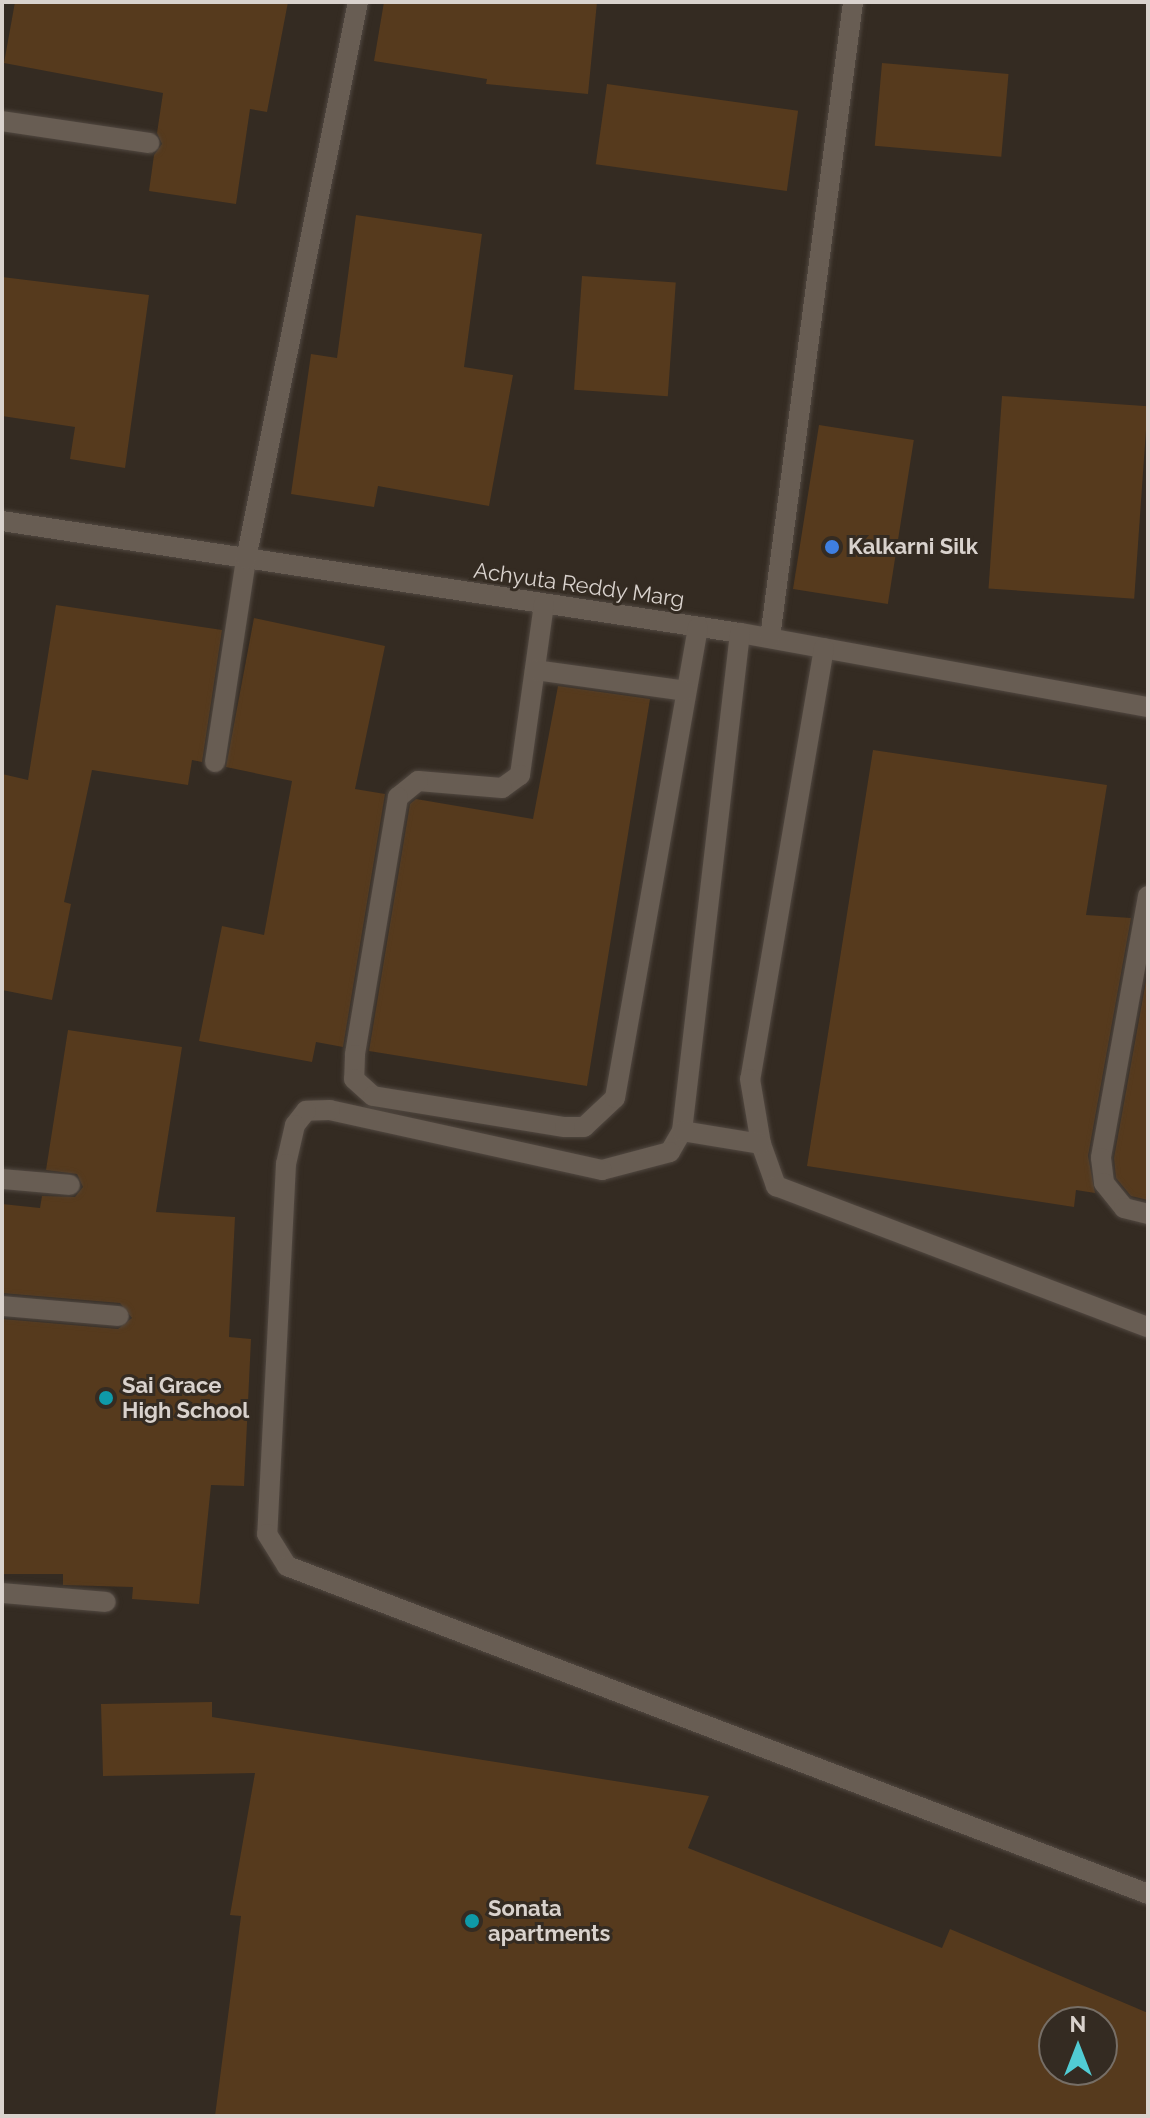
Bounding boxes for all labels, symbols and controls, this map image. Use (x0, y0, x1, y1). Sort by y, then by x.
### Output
place label: Kalkarni Silk (848, 534, 978, 560)
marker: Kalkarni Silk (823, 538, 841, 556)
street label: Achyuta Reddy Marg (472, 557, 686, 613)
place label: Sai Grace High School (122, 1372, 249, 1424)
marker: Sai Grace High School (97, 1389, 115, 1407)
place label: Sonata apartments (488, 1895, 610, 1946)
marker: Sonata apartments (463, 1912, 481, 1930)
north arrow (1038, 2006, 1118, 2086)
text: N (1070, 2011, 1086, 2037)

